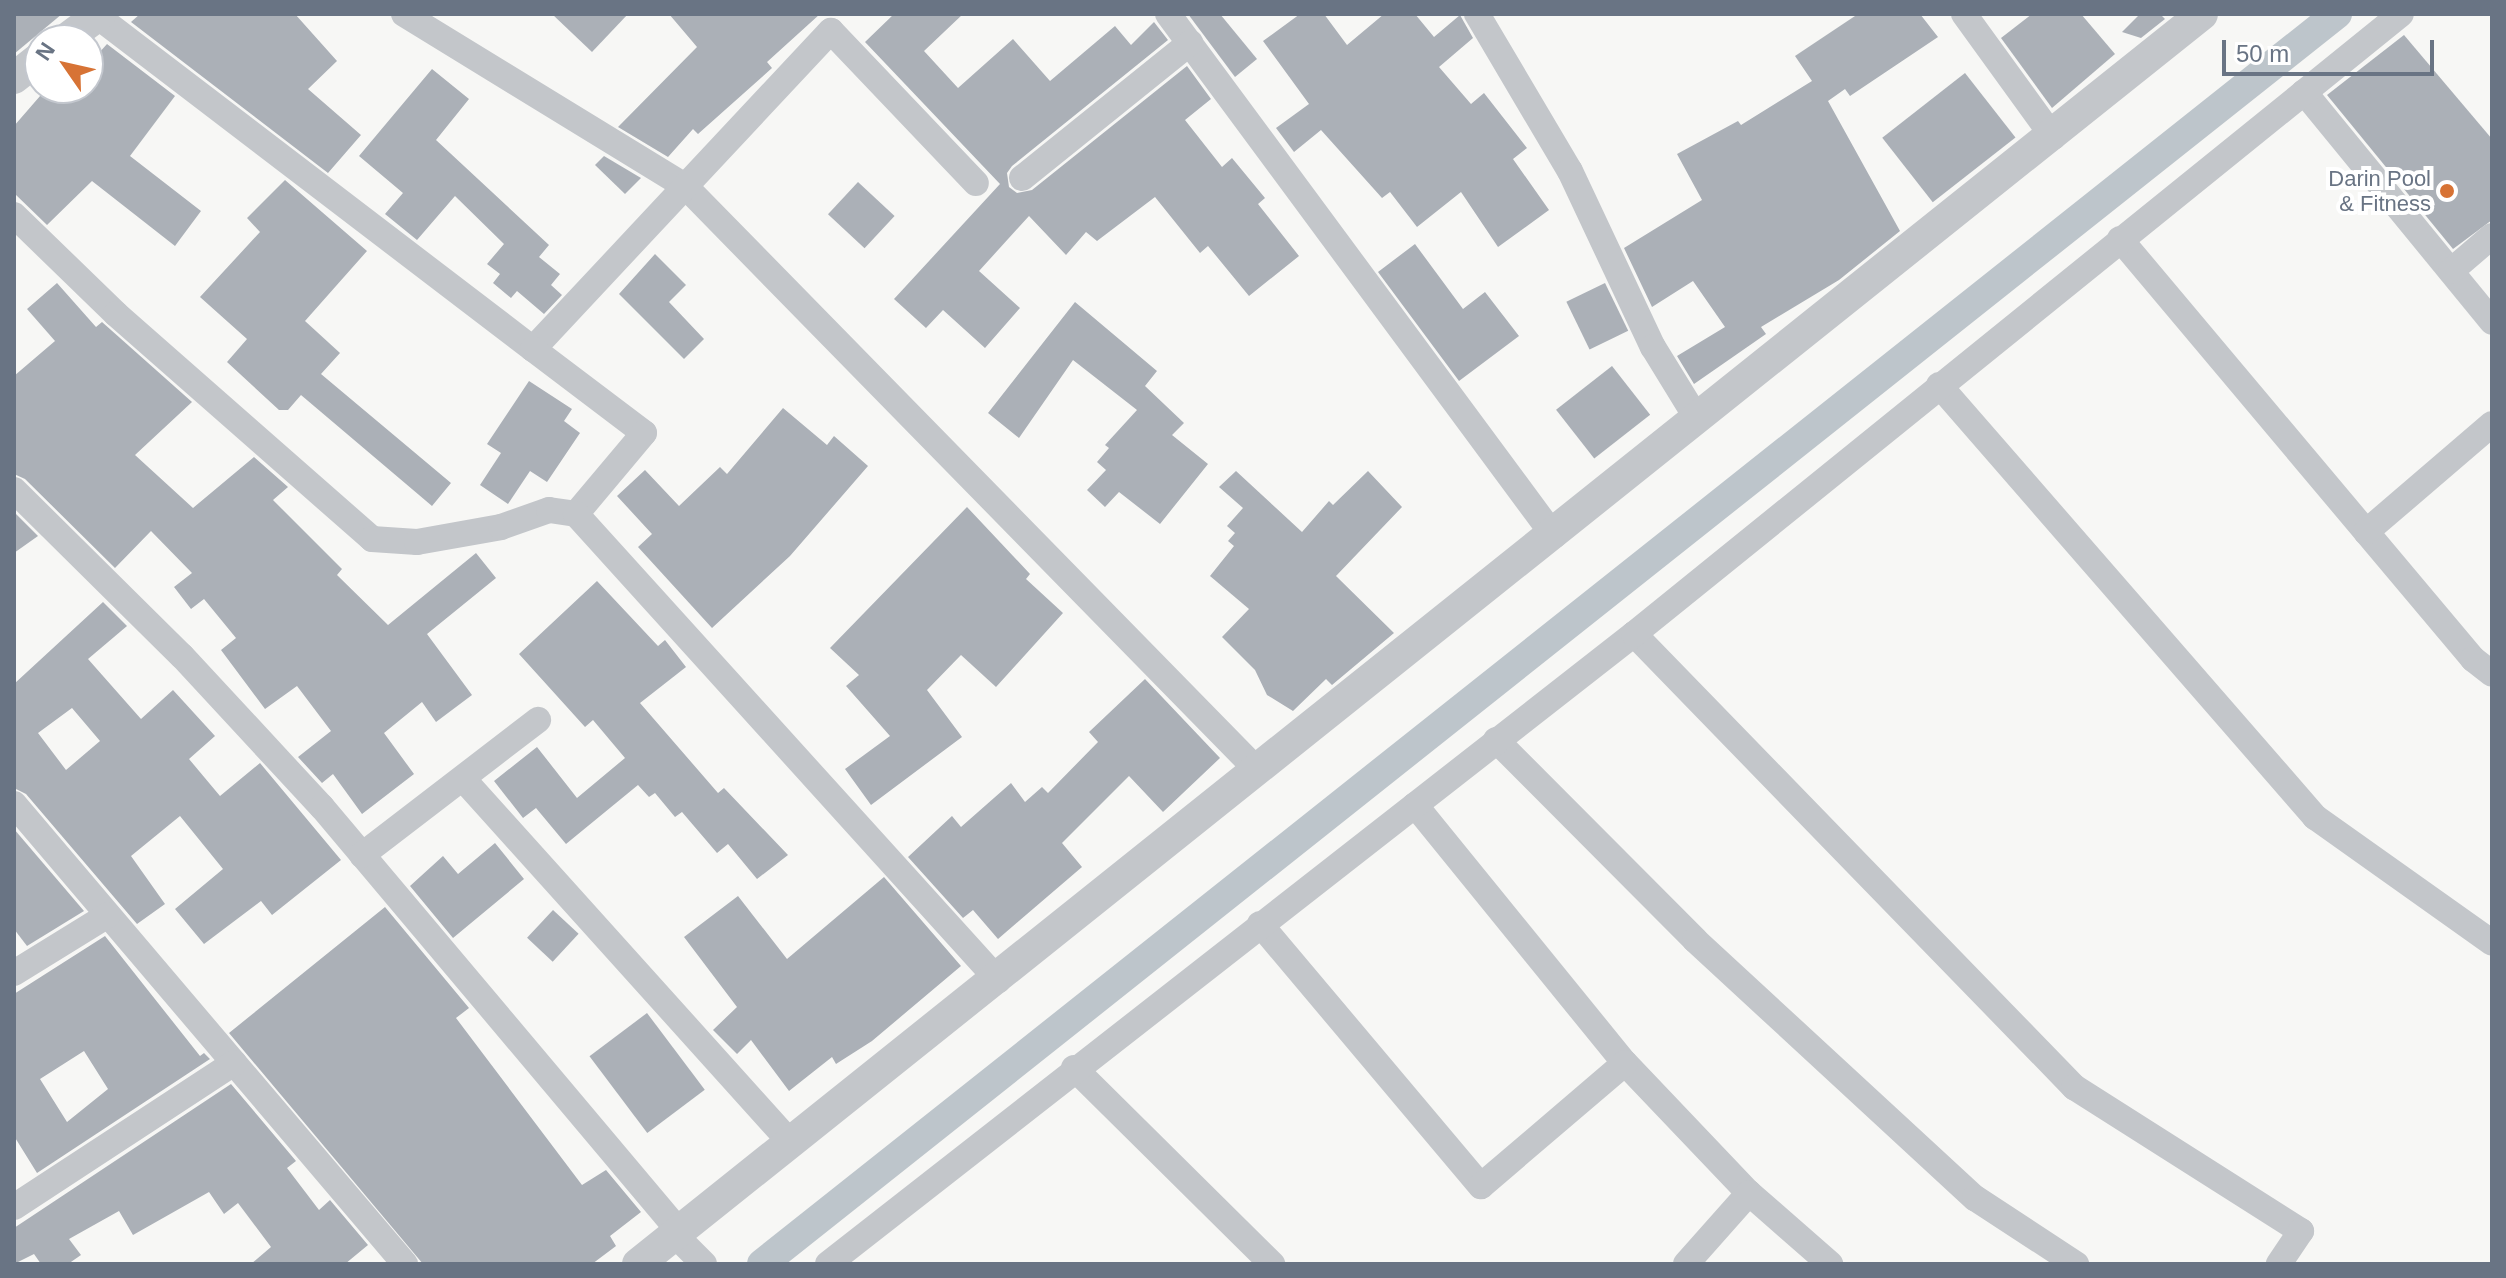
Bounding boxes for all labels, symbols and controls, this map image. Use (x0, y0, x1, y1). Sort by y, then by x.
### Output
north arrow (24, 24, 104, 104)
scale bar (2226, 24, 2438, 74)
text: N (31, 38, 60, 65)
text: 50 m (2236, 40, 2289, 67)
place label: Darin Pool & Fitness (2328, 165, 2431, 216)
marker: Darin Pool & Fitness (2438, 182, 2456, 200)

